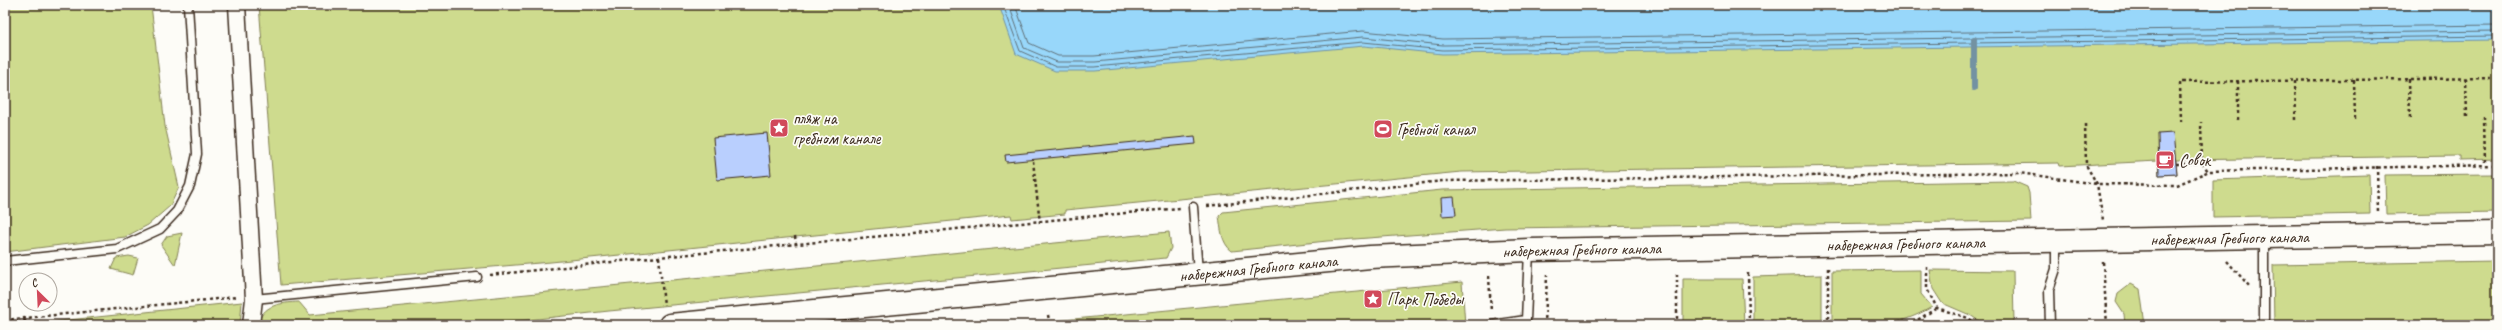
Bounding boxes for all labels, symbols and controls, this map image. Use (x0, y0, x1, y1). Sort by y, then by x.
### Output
place label: пляж на гребном канале (793, 108, 882, 149)
place icon: пляж на гребном канале (768, 117, 790, 139)
sports icon: Гребной канал (1372, 118, 1394, 140)
place label: Гребной канал (1397, 119, 1477, 140)
cafe icon: Совок (2154, 149, 2176, 171)
place label: Совок (2179, 150, 2212, 171)
street label: набережная Гребного канала (2150, 226, 2310, 250)
street label: набережная Гребного канала (1826, 232, 1986, 256)
street label: набережная Гребного канала (1502, 238, 1662, 262)
street label: набережная Гребного канала (1178, 250, 1339, 286)
north arrow (18, 272, 58, 312)
text: С (29, 275, 41, 290)
place icon: Парк Победы (1362, 288, 1384, 310)
place label: Парк Победы (1387, 289, 1465, 310)

